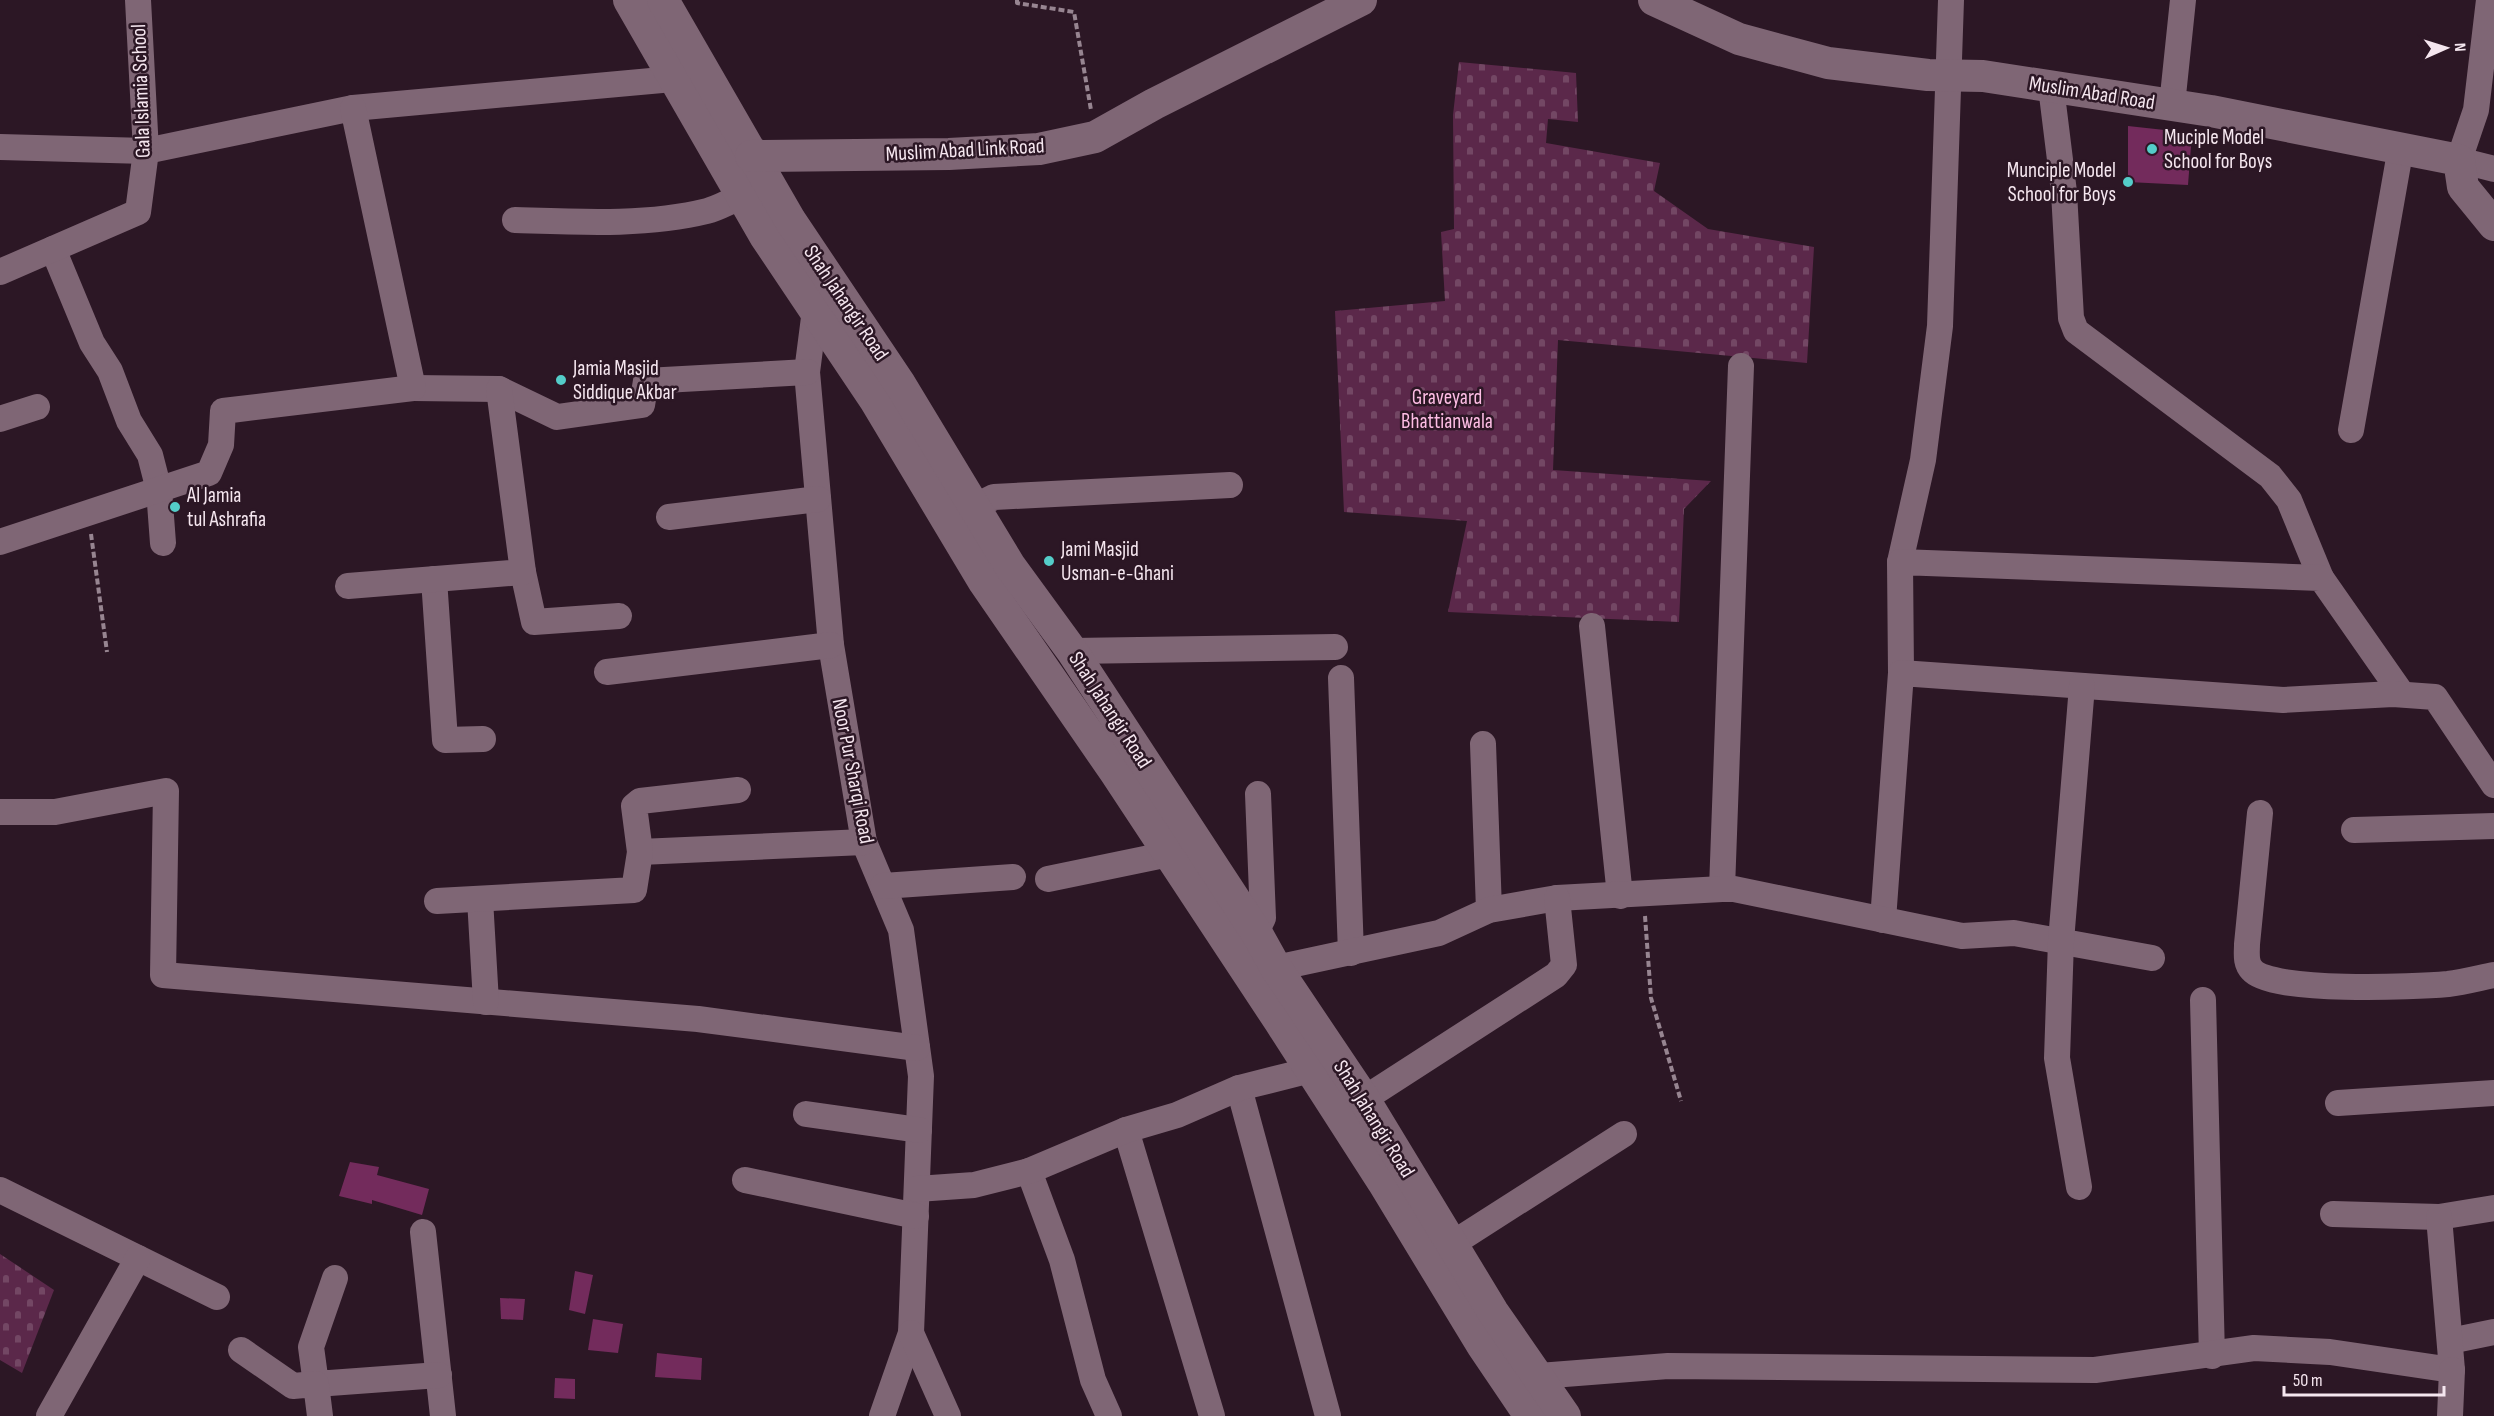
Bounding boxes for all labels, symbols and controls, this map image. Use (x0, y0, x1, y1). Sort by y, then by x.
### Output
north arrow (2416, 18, 2476, 78)
street label: Gala Islamia School (126, 24, 156, 158)
text: N (2450, 43, 2469, 52)
street label: Muslim Abad Road (2027, 71, 2157, 115)
place label: Muciple Model School for Boys (2164, 125, 2272, 174)
street label: Muslim Abad Link Road (885, 133, 1045, 167)
marker: Muciple Model School for Boys (2145, 142, 2159, 156)
place label: Munciple Model School for Boys (2007, 158, 2116, 207)
marker: Munciple Model School for Boys (2121, 175, 2135, 189)
street label: Shah Jahangir Road (798, 241, 894, 365)
place label: Jamia Masjid Siddique Akbar (572, 356, 677, 405)
marker: Jamia Masjid Siddique Akbar (554, 373, 568, 387)
park label: Graveyard Bhattianwala (1401, 385, 1493, 434)
place label: Al Jamia tul Ashrafia (186, 483, 266, 532)
marker: Al Jamia tul Ashrafia (168, 500, 182, 514)
place label: Jami Masjid Usman-e-Ghani (1060, 537, 1174, 586)
marker: Jami Masjid Usman-e-Ghani (1042, 554, 1056, 568)
street label: Shah Jahangir Road (1063, 647, 1157, 773)
street label: Noor Pur Sharqi Road (827, 696, 879, 846)
street label: Shah Jahangir Road (1328, 1056, 1420, 1182)
scale bar (2284, 1359, 2444, 1397)
text: 50 m (2293, 1370, 2323, 1391)

